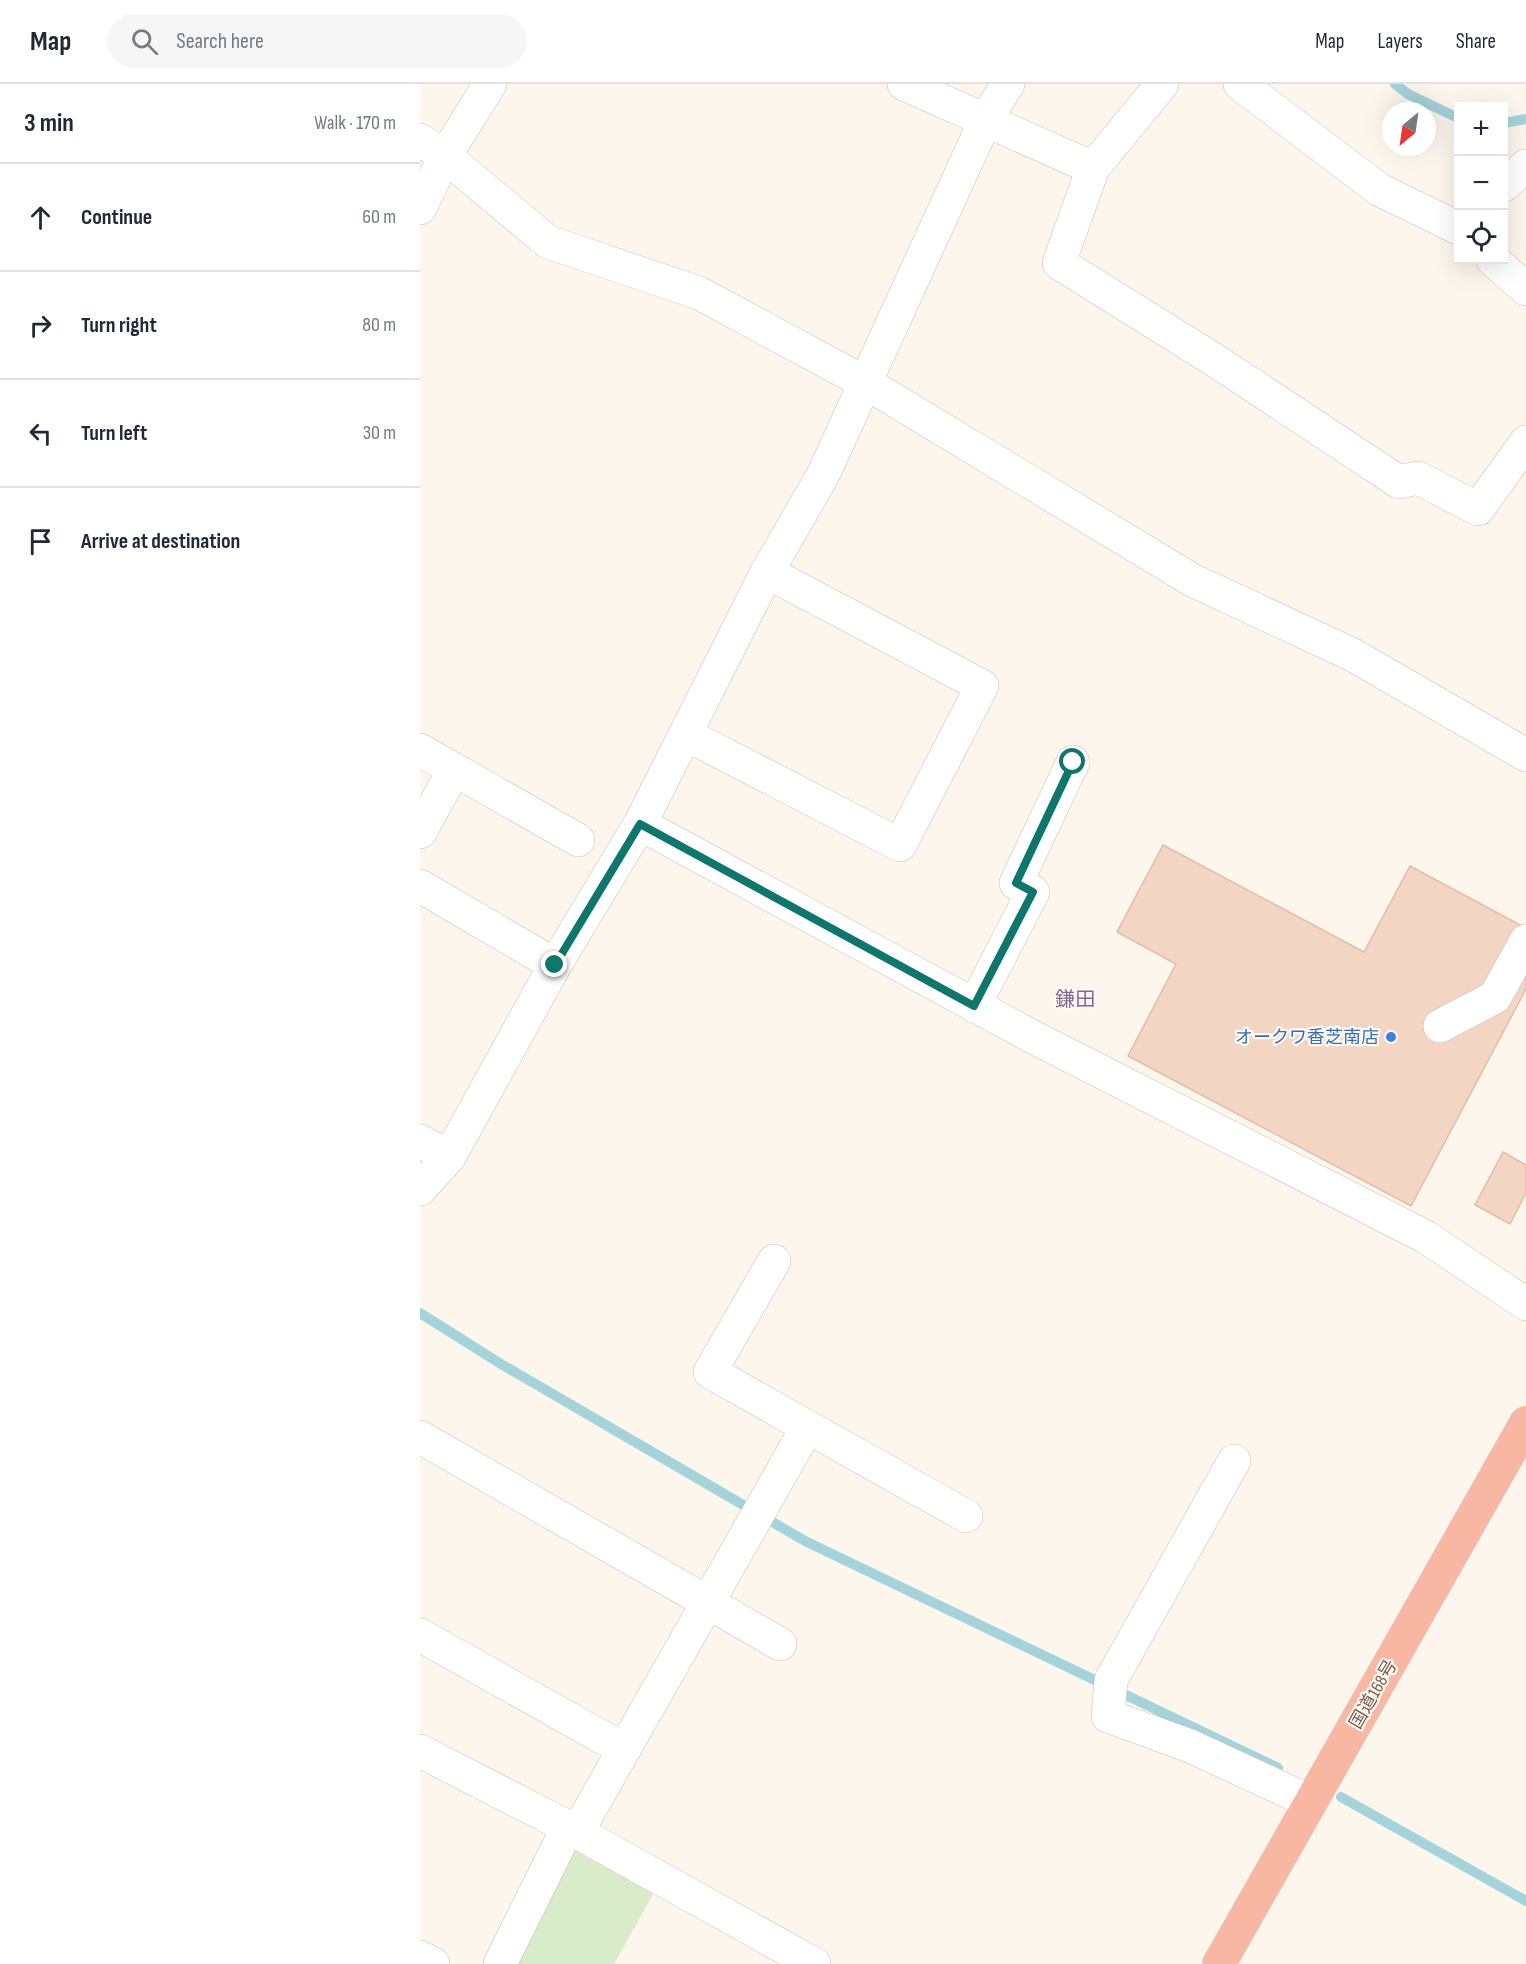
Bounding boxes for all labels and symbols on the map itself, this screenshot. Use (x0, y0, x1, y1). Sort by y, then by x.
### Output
north arrow (1382, 102, 1436, 156)
route start (1059, 748, 1085, 774)
route end (541, 951, 567, 977)
district label: 鎌田 (1055, 988, 1095, 1012)
place label: オークワ香芝南店 (1235, 1027, 1379, 1048)
marker: オークワ香芝南店 (1384, 1030, 1398, 1044)
street label: 国道168号 (1345, 1656, 1402, 1732)

